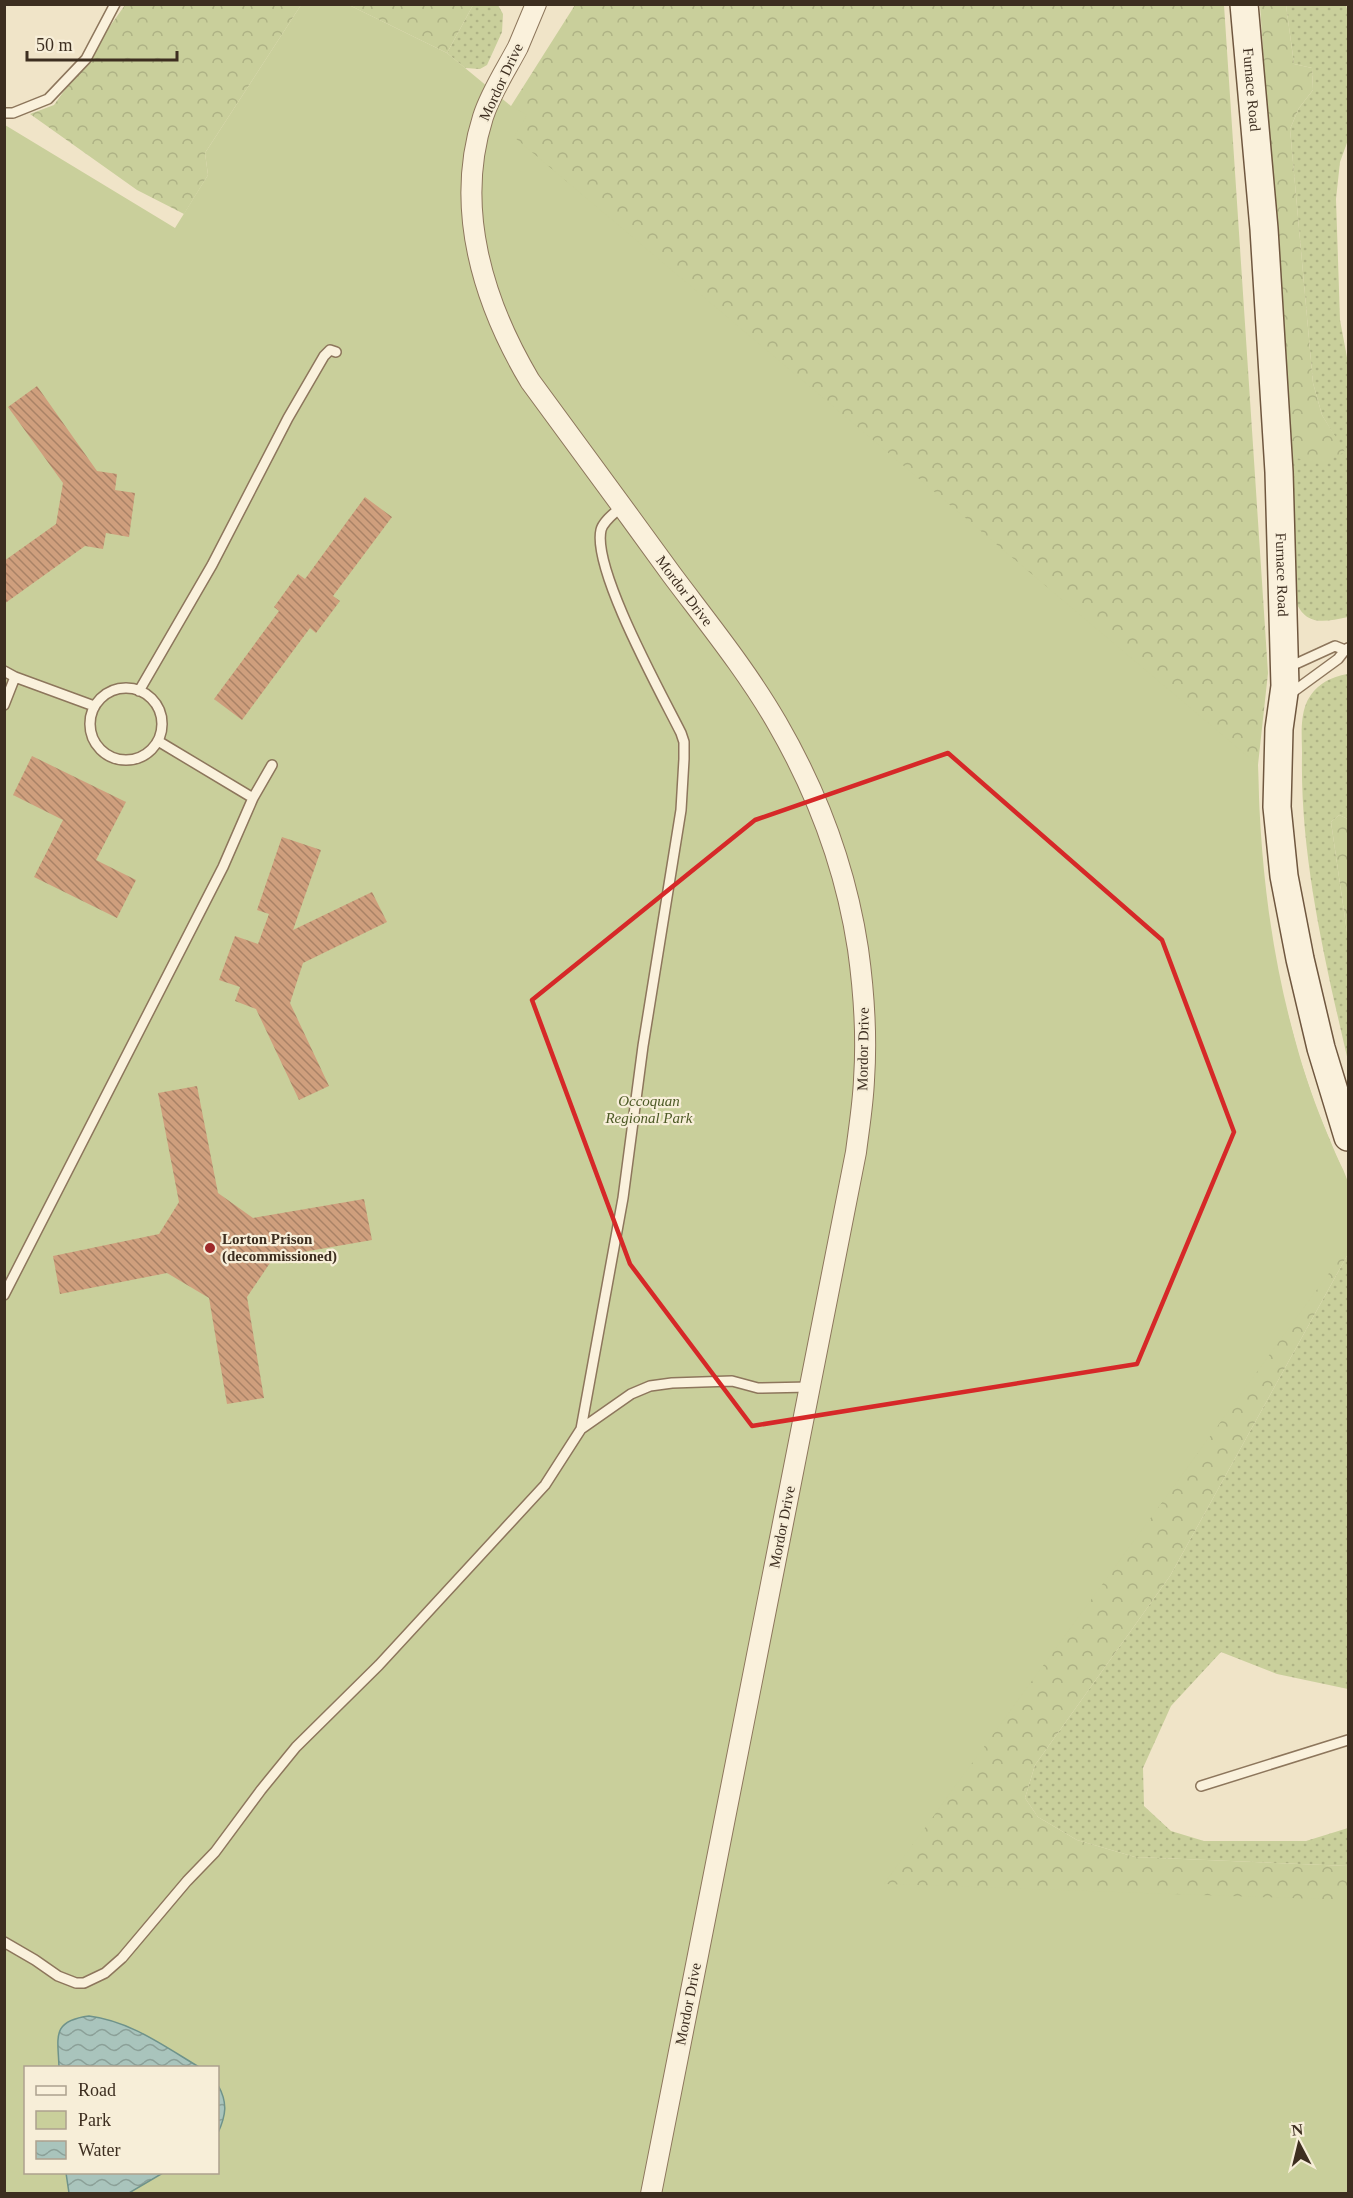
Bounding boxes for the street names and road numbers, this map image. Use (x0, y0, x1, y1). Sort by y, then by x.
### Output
street label: Mordor Drive (476, 40, 526, 123)
street label: Furnace Road (1240, 47, 1263, 133)
street label: Furnace Road (1273, 533, 1291, 617)
street label: Mordor Drive (653, 553, 716, 629)
street label: Mordor Drive (854, 1007, 872, 1091)
street label: Mordor Drive (766, 1484, 798, 1570)
street label: Mordor Drive (672, 1961, 704, 2047)

